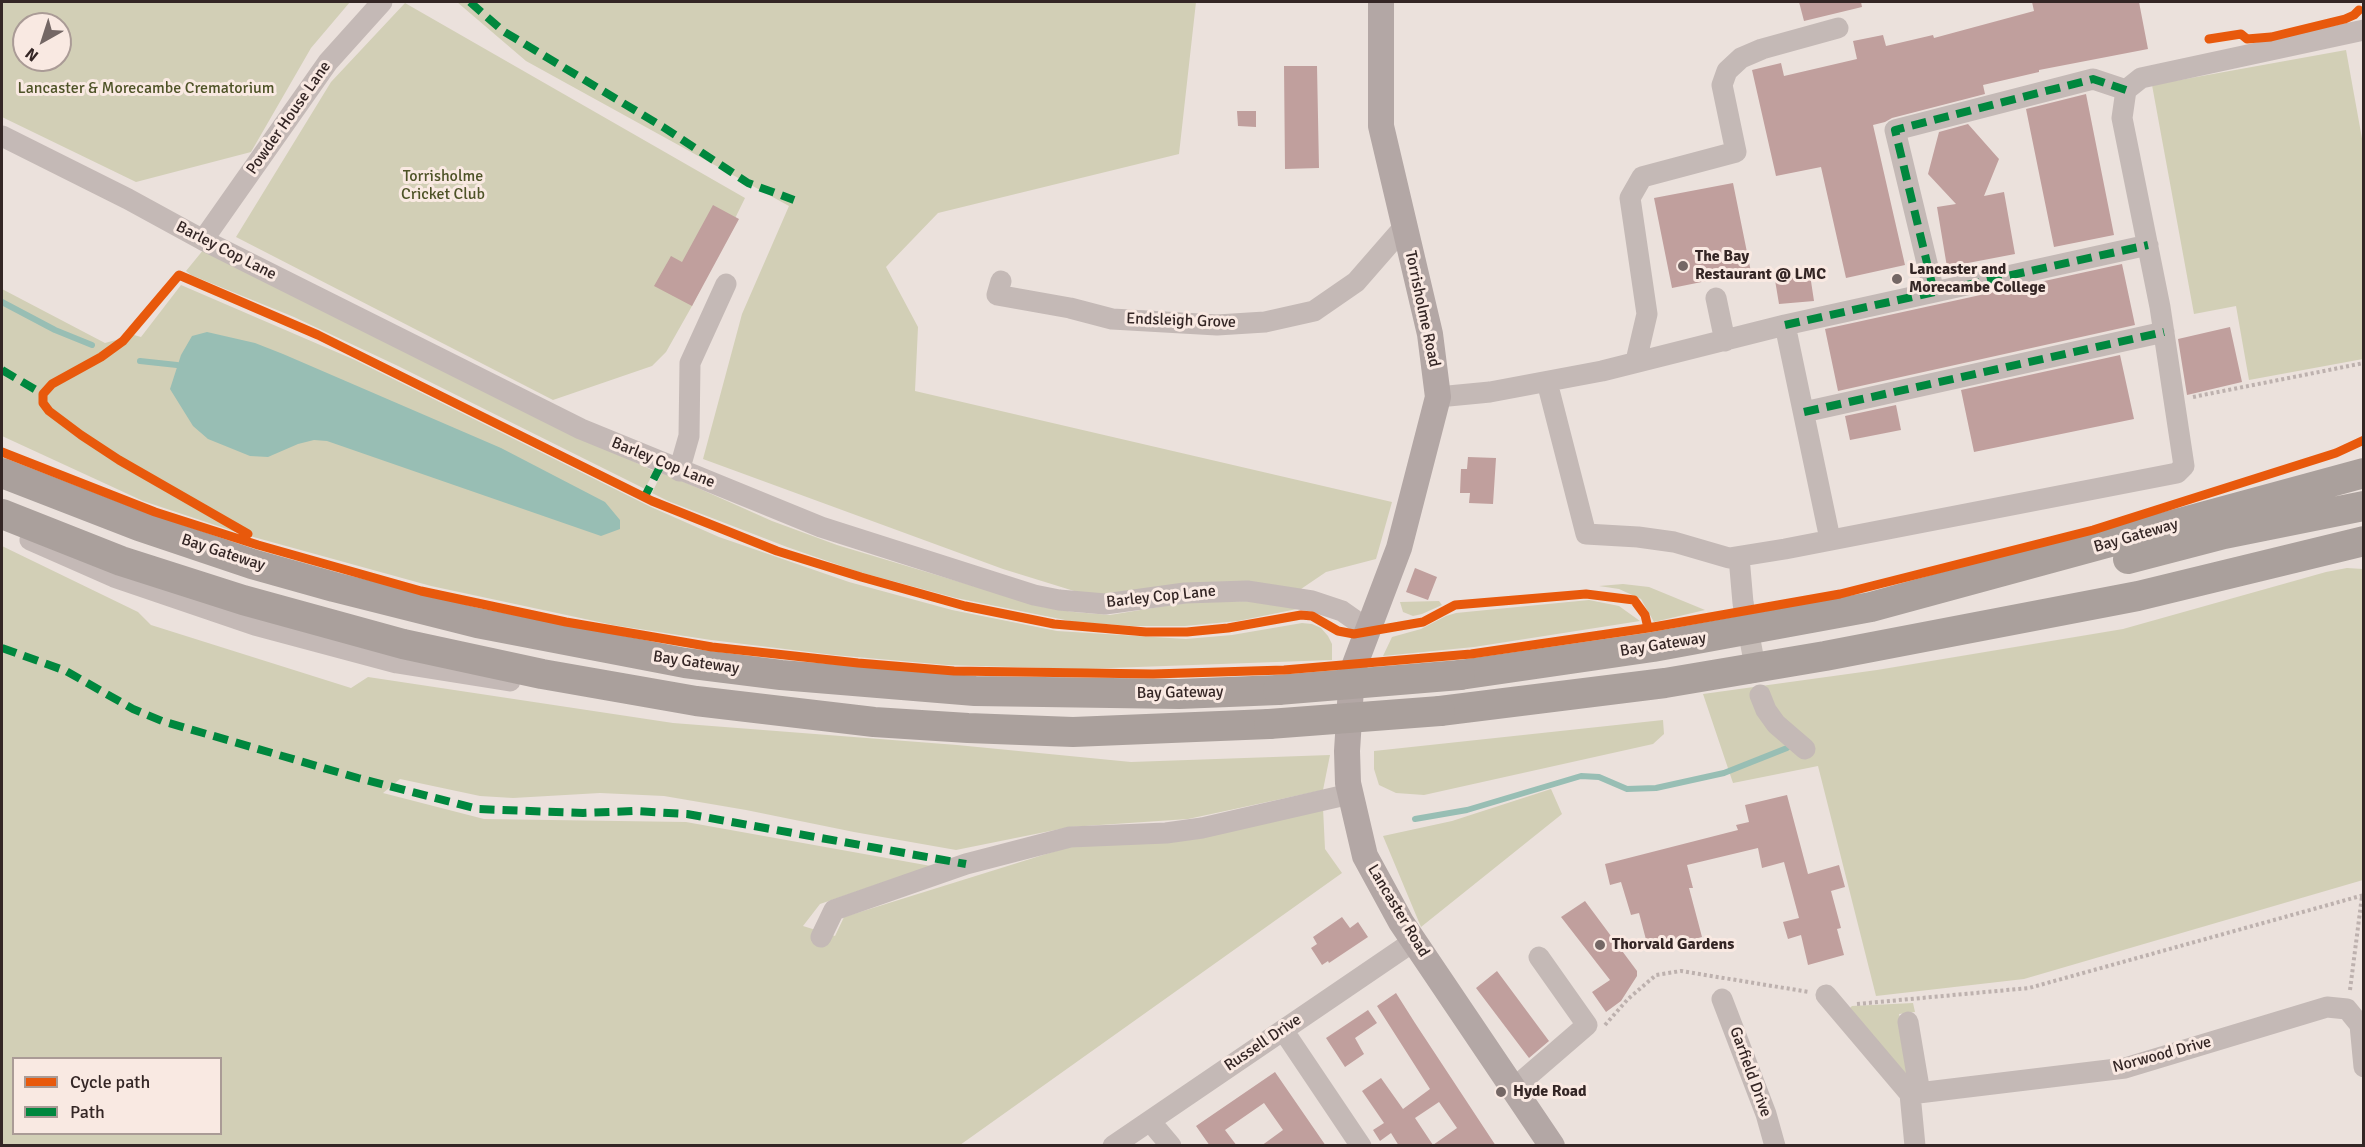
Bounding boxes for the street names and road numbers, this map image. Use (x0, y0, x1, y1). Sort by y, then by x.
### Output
street label: Powder House Lane (243, 58, 335, 178)
street label: Barley Cop Lane (173, 217, 279, 285)
street label: Torrisholme Road (1400, 249, 1444, 369)
street label: Endsleigh Grove (1126, 309, 1236, 333)
street label: Barley Cop Lane (608, 434, 718, 492)
street label: Bay Gateway (2092, 515, 2180, 557)
street label: Bay Gateway (179, 530, 267, 576)
street label: Barley Cop Lane (1105, 582, 1217, 612)
street label: Bay Gateway (1619, 629, 1707, 661)
street label: Bay Gateway (652, 647, 740, 679)
street label: Bay Gateway (1136, 683, 1224, 703)
street label: Lancaster Road (1363, 861, 1433, 961)
street label: Russell Drive (1221, 1010, 1305, 1076)
street label: Garfield Drive (1725, 1024, 1775, 1120)
street label: Norwood Drive (2111, 1033, 2213, 1077)

